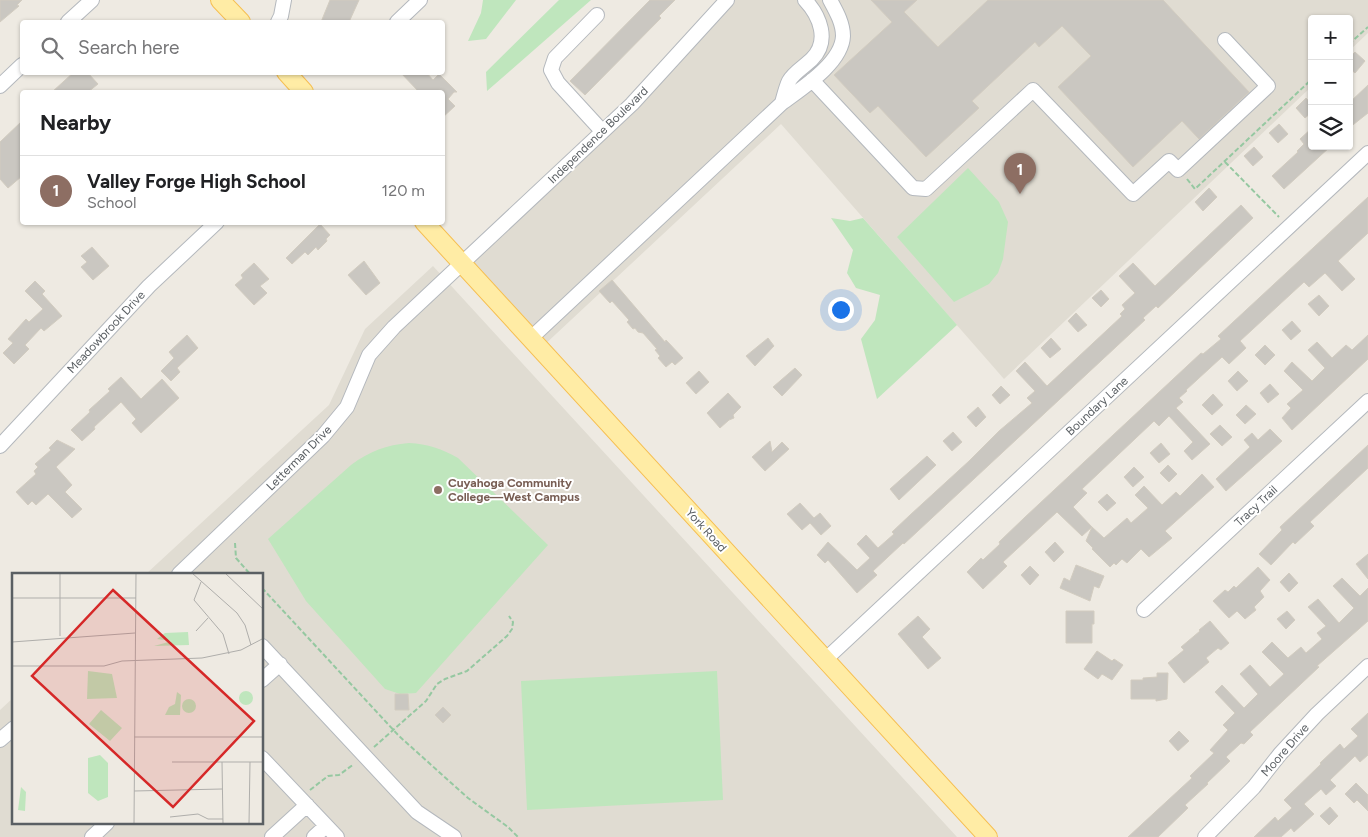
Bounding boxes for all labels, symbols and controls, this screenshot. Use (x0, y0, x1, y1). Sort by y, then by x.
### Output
map controls (1308, 15, 1353, 150)
button: + (1308, 15, 1353, 60)
search box (20, 20, 445, 75)
icon: search (38, 34, 66, 62)
text: Search here (78, 36, 180, 59)
button: − (1308, 60, 1353, 105)
street label: Independence Boulevard (545, 84, 651, 186)
button: layers (1308, 105, 1353, 150)
text: Nearby (40, 110, 111, 135)
pin: 1 (1004, 153, 1036, 194)
text: Valley Forge High School (87, 170, 306, 193)
text: 1 (53, 181, 59, 200)
text: 120 m (382, 181, 425, 200)
text: School (87, 193, 137, 212)
street label: Meadowbrook Drive (64, 288, 148, 376)
your location (828, 297, 854, 323)
street label: Boundary Lane (1063, 373, 1131, 438)
street label: Letterman Drive (264, 422, 335, 493)
place label: Cuyahoga Community College—West Campus (448, 476, 580, 504)
street label: Tracy Trail (1232, 483, 1280, 529)
marker: Cuyahoga Community College—West Campus (432, 484, 444, 496)
street label: York Road (683, 505, 729, 555)
inset map (12, 573, 264, 824)
street label: Moore Drive (1258, 720, 1312, 779)

